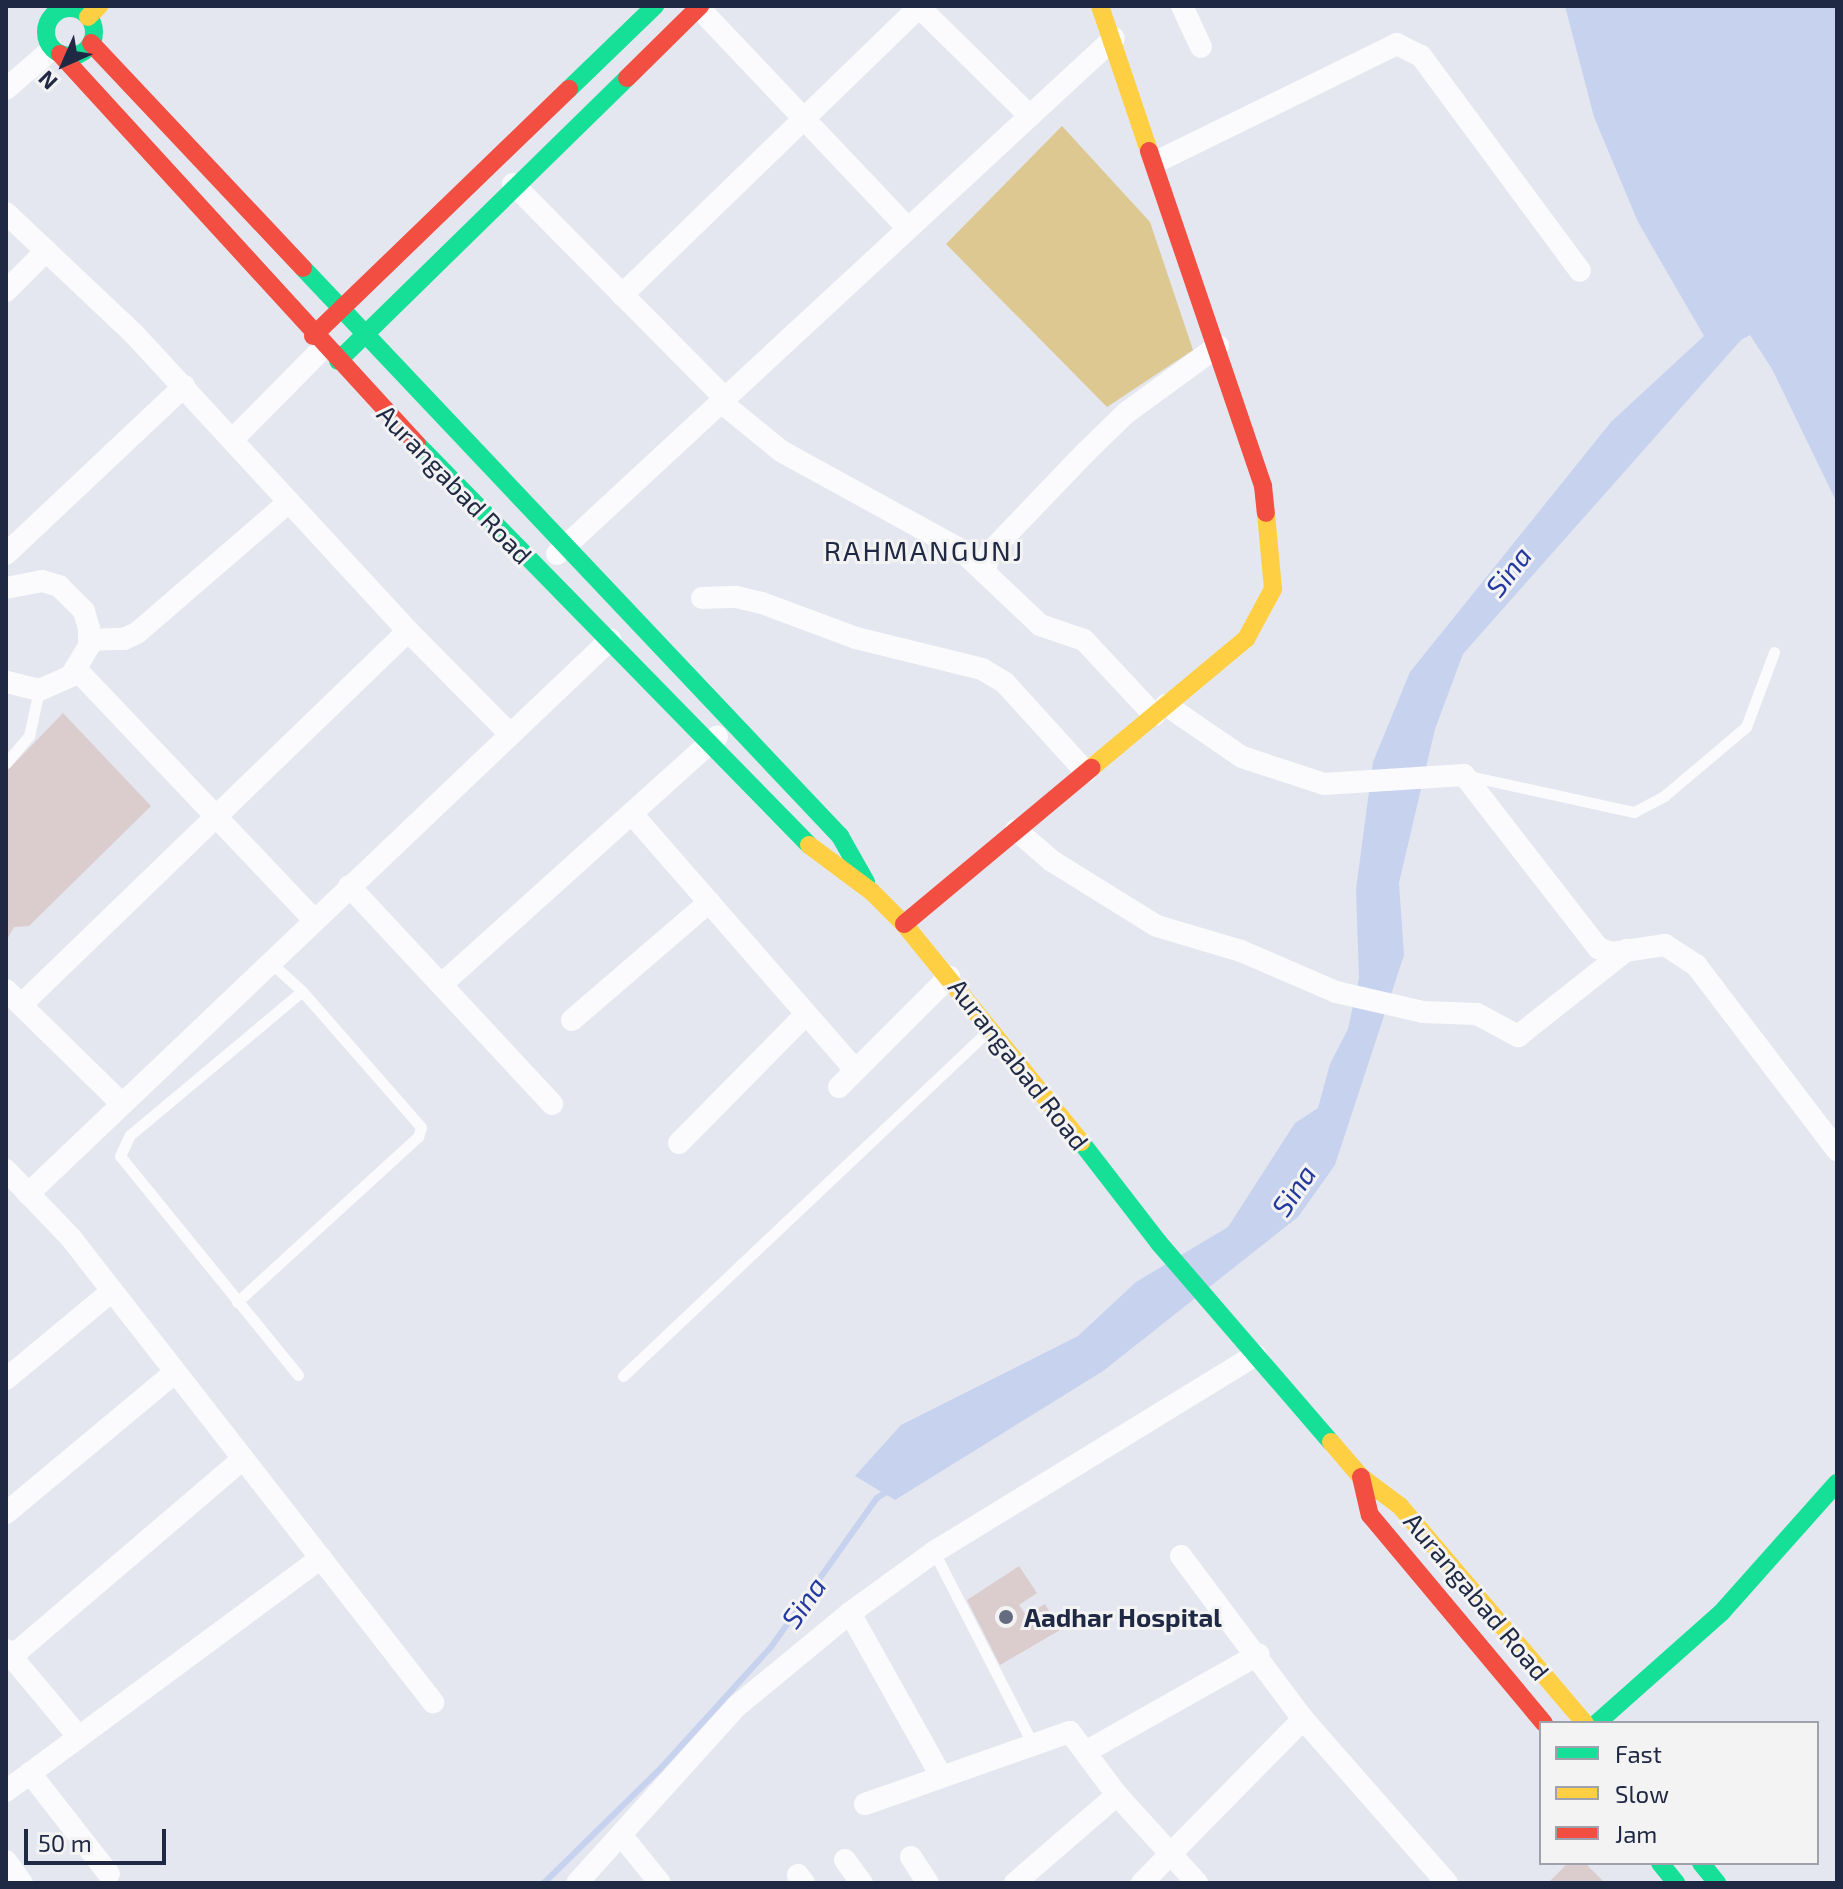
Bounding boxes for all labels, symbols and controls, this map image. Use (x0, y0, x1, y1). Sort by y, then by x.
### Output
north arrow (24, 24, 104, 104)
text: N (32, 66, 62, 96)
street label: Aurangabad Road (371, 398, 539, 570)
district label: RAHMANGUNJ (824, 533, 1024, 567)
water label: Sina (1478, 539, 1538, 603)
street label: Aurangabad Road (942, 972, 1096, 1156)
water label: Sina (1264, 1158, 1322, 1222)
street label: Aurangabad Road (1398, 1506, 1556, 1686)
water label: Sina (774, 1570, 832, 1634)
place label: Aadhar Hospital (1024, 1601, 1222, 1633)
marker: Aadhar Hospital (995, 1606, 1017, 1628)
legend (1539, 1721, 1819, 1865)
text: Fast (1615, 1739, 1662, 1768)
text: Slow (1615, 1779, 1669, 1808)
scale bar (28, 1813, 170, 1863)
text: Jam (1615, 1819, 1657, 1848)
text: 50 m (38, 1828, 92, 1857)

